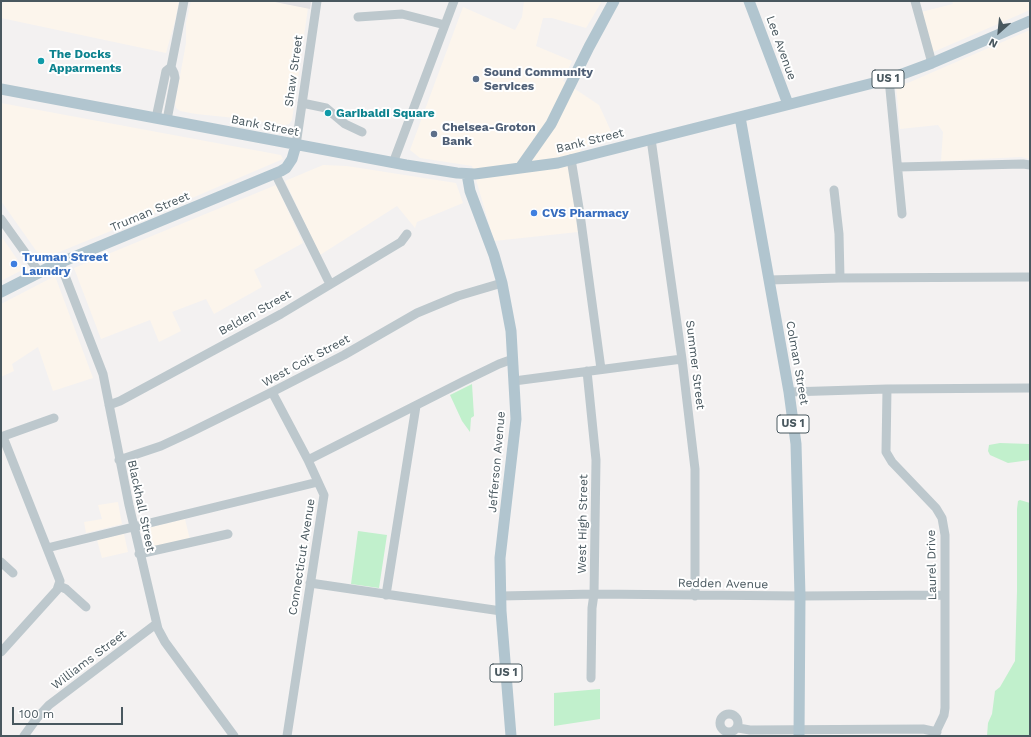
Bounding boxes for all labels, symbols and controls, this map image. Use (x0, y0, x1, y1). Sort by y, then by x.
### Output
north arrow (979, 12, 1019, 52)
street label: Lee Avenue (763, 14, 799, 82)
street label: Shaw Street (282, 34, 306, 108)
text: N (987, 35, 1000, 51)
place label: The Docks Apparments (49, 47, 122, 75)
marker: The Docks Apparments (36, 56, 46, 66)
place label: Sound Community Services (484, 65, 593, 93)
road number: US 1 (872, 70, 904, 88)
marker: Sound Community Services (471, 74, 481, 84)
place label: Garibaldi Square (336, 106, 435, 120)
marker: Garibaldi Square (323, 108, 333, 118)
street label: Bank Street (230, 112, 300, 140)
place label: Chelsea-Groton Bank (442, 120, 536, 148)
street label: Bank Street (555, 126, 625, 156)
marker: Chelsea-Groton Bank (429, 129, 439, 139)
street label: Truman Street (108, 189, 192, 235)
place label: CVS Pharmacy (542, 206, 629, 220)
marker: CVS Pharmacy (529, 208, 539, 218)
place label: Truman Street Laundry (22, 250, 108, 278)
marker: Truman Street Laundry (9, 259, 19, 269)
street label: Belden Street (216, 287, 294, 339)
street label: Summer Street (682, 319, 708, 411)
street label: Colman Street (783, 320, 811, 406)
street label: West Coit Street (260, 332, 352, 390)
street label: Jefferson Avenue (485, 411, 509, 513)
road number: US 1 (777, 415, 809, 433)
street label: Blackhall Street (124, 459, 158, 553)
street label: West High Street (575, 474, 591, 574)
street label: Connecticut Avenue (286, 498, 318, 616)
street label: Laurel Drive (924, 530, 940, 600)
street label: Redden Avenue (678, 576, 768, 592)
street label: Williams Street (49, 627, 129, 693)
road number: US 1 (490, 664, 522, 682)
scale bar (14, 699, 125, 725)
text: 100 m (19, 707, 54, 721)

